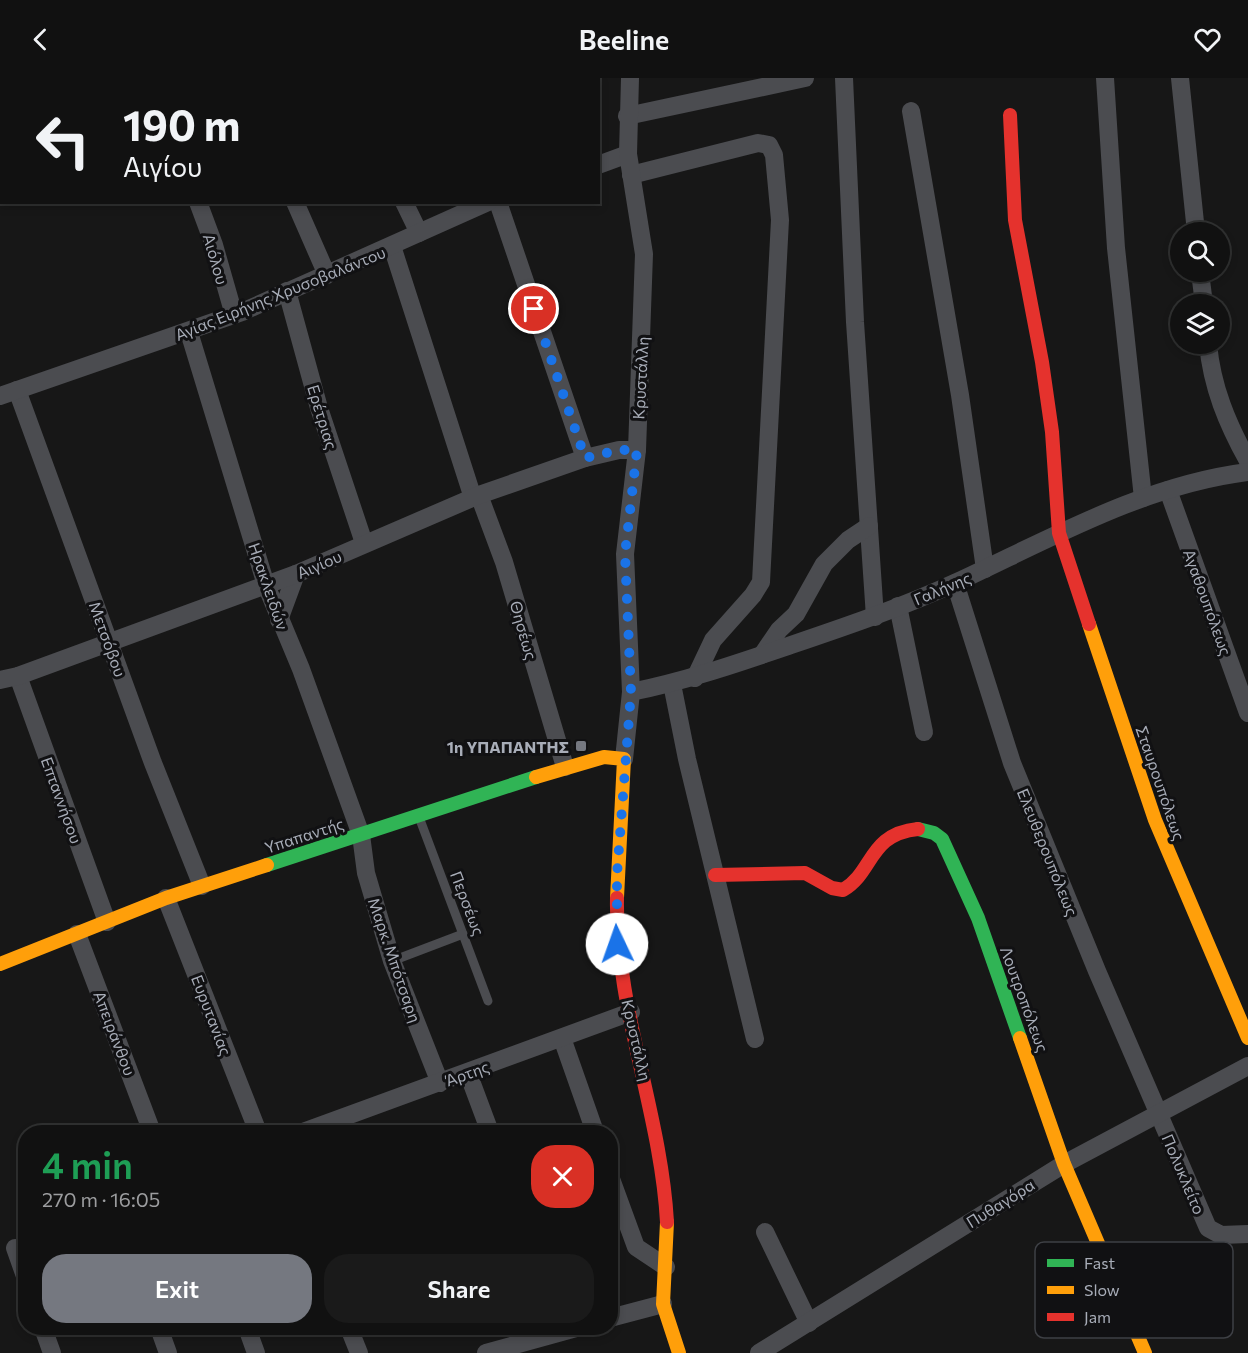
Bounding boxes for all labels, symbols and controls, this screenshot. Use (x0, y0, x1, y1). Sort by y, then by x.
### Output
icon: back (24, 23, 57, 56)
text: Beeline (579, 23, 669, 56)
icon: heart (1191, 23, 1224, 56)
text: 190 m (123, 98, 241, 150)
icon: left (24, 102, 102, 180)
text: Αιγίου (123, 150, 202, 183)
map controls (1170, 222, 1230, 354)
button: search (1170, 222, 1230, 282)
street label: Αιόλου (200, 231, 232, 287)
street label: Αγίας Ειρήνης Χρυσοβαλάντου (172, 242, 388, 344)
pin (508, 283, 559, 334)
icon: arrive (517, 292, 550, 325)
button: layers (1170, 294, 1230, 354)
street label: Κρυστάλλη (628, 336, 652, 420)
street label: Ερέτριας (304, 382, 342, 452)
street label: Ηρακλειδών (245, 540, 293, 632)
street label: Αιγίου (294, 546, 344, 582)
street label: Αγαθουπόλεως (1180, 546, 1236, 658)
street label: Γαλήνης (911, 567, 974, 609)
street label: Θησέως (507, 598, 541, 662)
street label: Μετσόβου (86, 599, 130, 679)
street label: Σταυρουπόλεως (1133, 723, 1190, 843)
place label: 1η ΥΠΑΠΑΝΤΗΣ (447, 737, 569, 756)
marker: 1η ΥΠΑΠΑΝΤΗΣ (574, 739, 588, 753)
street label: Επταννήσου (38, 754, 86, 846)
street label: Ελευθερουπόλεως (1014, 786, 1082, 919)
street label: Υπαπαντής (262, 813, 346, 857)
street label: Περσέως (447, 868, 489, 938)
street label: Μαρκ. Μπότσαρη (365, 895, 425, 1025)
position arrow (585, 912, 649, 976)
street label: Λουτροπόλεως (997, 943, 1053, 1055)
street label: Ευρυτανίας (188, 972, 236, 1058)
street label: Απειράνθου (90, 988, 140, 1078)
street label: Κρυστάλλη (618, 997, 656, 1083)
street label: Άρτης (442, 1056, 492, 1090)
street label: Πολυκλείτο (1159, 1131, 1209, 1217)
text: 4 min (42, 1142, 133, 1186)
button: close (531, 1145, 594, 1208)
street label: Πυθαγόρα (962, 1175, 1038, 1231)
text: 270 m · 16:05 (42, 1187, 160, 1211)
legend (1035, 1242, 1233, 1338)
text: Fast (1084, 1253, 1115, 1272)
button: Exit (42, 1254, 312, 1323)
button: Share (324, 1254, 594, 1323)
text: Slow (1084, 1280, 1120, 1299)
text: Jam (1084, 1307, 1111, 1326)

